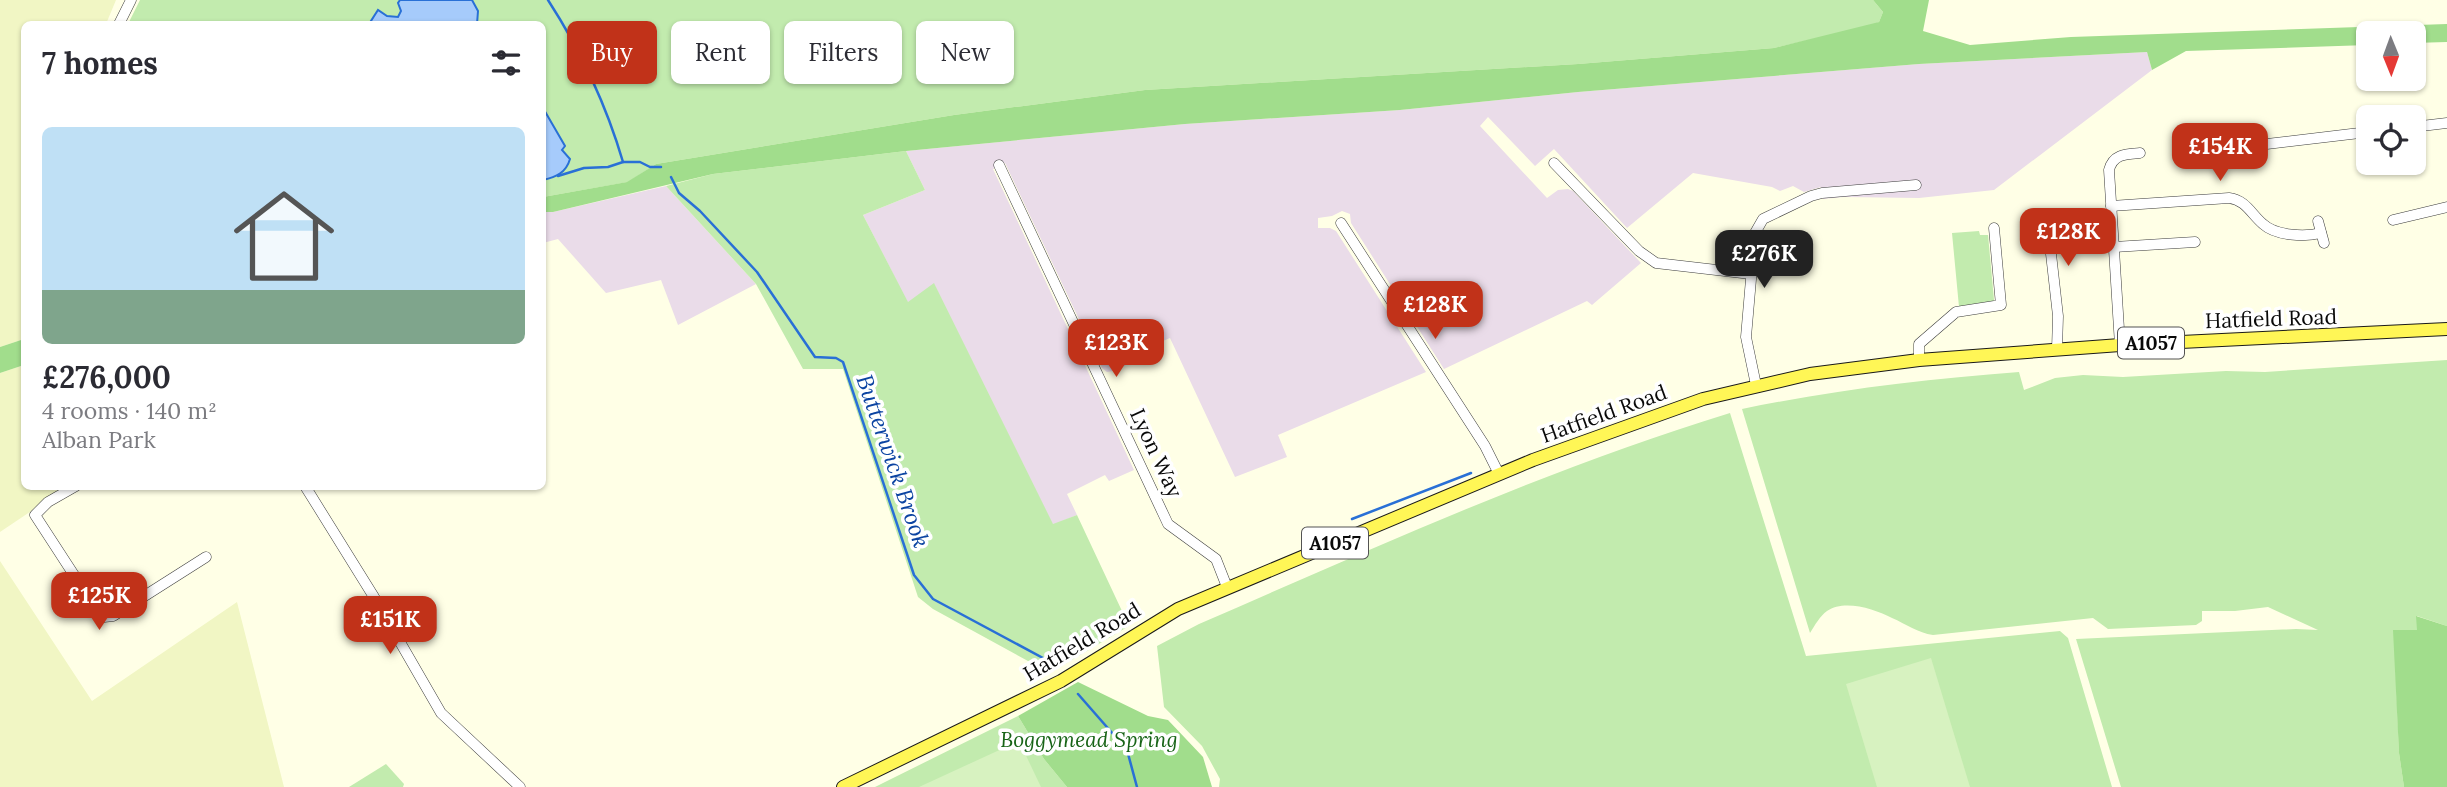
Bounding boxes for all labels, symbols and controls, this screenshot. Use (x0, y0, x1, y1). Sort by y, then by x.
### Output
chip: Buy (567, 21, 657, 84)
chip: Rent (671, 21, 770, 84)
chip: Filters (784, 21, 902, 84)
chip: New (916, 21, 1014, 84)
north arrow (2356, 21, 2426, 91)
map controls (2356, 21, 2426, 175)
text: 7 homes (42, 44, 158, 82)
icon: filters (487, 44, 525, 82)
button: locate (2356, 105, 2426, 175)
pin: £154K (2171, 124, 2269, 183)
text: £154K (2188, 131, 2252, 160)
icon: home (221, 173, 347, 299)
pin: £128K (2019, 208, 2117, 268)
text: £128K (2036, 216, 2100, 245)
pin: £276K (1715, 230, 1813, 290)
text: £276K (1731, 238, 1797, 267)
pin: £128K (1386, 282, 1484, 341)
text: £128K (1403, 289, 1467, 318)
street label: Hatfield Road (2205, 303, 2337, 334)
pin: £123K (1067, 320, 1165, 379)
text: £123K (1084, 327, 1148, 356)
road number: A1057 (2118, 328, 2184, 358)
text: £276,000 (42, 358, 171, 396)
water label: Butterwick Brook (850, 370, 937, 551)
street label: Hatfield Road (1537, 378, 1670, 449)
text: 4 rooms · 140 m² (42, 396, 217, 425)
street label: Lyon Way (1124, 404, 1189, 501)
text: Alban Park (42, 425, 156, 454)
road number: A1057 (1302, 528, 1368, 558)
pin: £125K (50, 572, 148, 632)
text: £125K (67, 580, 131, 609)
pin: £151K (341, 596, 439, 656)
street label: Hatfield Road (1018, 596, 1145, 687)
text: £151K (360, 604, 420, 633)
park label: Boggymead Spring (1000, 726, 1178, 753)

